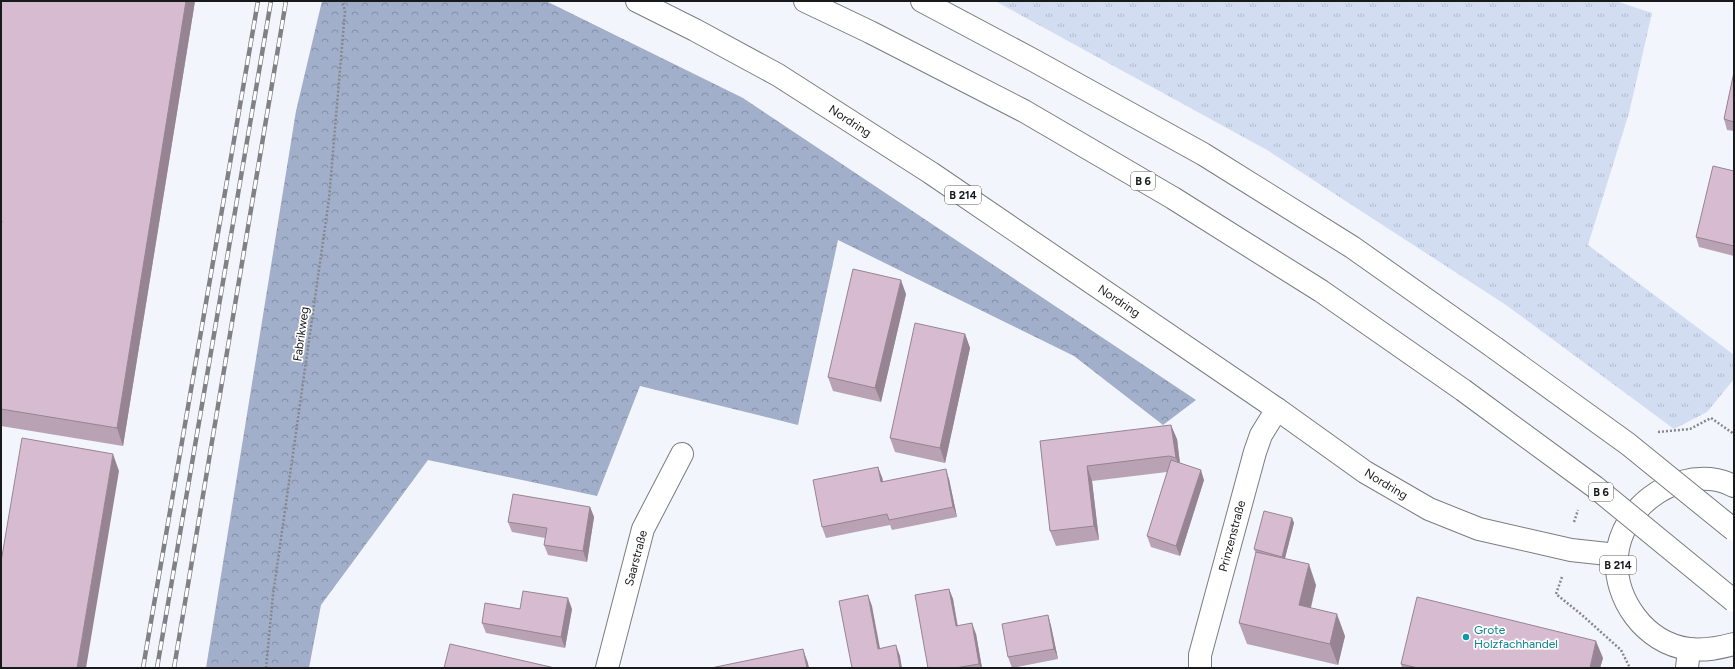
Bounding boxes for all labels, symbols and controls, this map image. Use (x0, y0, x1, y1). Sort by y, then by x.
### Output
street label: Nordring (826, 102, 874, 140)
road number: B 6 (1131, 172, 1155, 190)
road number: B 214 (945, 186, 981, 204)
street label: Nordring (1095, 282, 1143, 320)
street label: Fabrikweg (290, 306, 312, 362)
street label: Nordring (1362, 466, 1410, 502)
road number: B 6 (1589, 483, 1613, 501)
street label: Prinzenstraße (1216, 498, 1248, 573)
street label: Saarstraße (622, 528, 650, 587)
road number: B 214 (1600, 556, 1636, 574)
place label: Grote Holzfachhandel (1474, 623, 1558, 651)
marker: Grote Holzfachhandel (1461, 632, 1471, 642)

